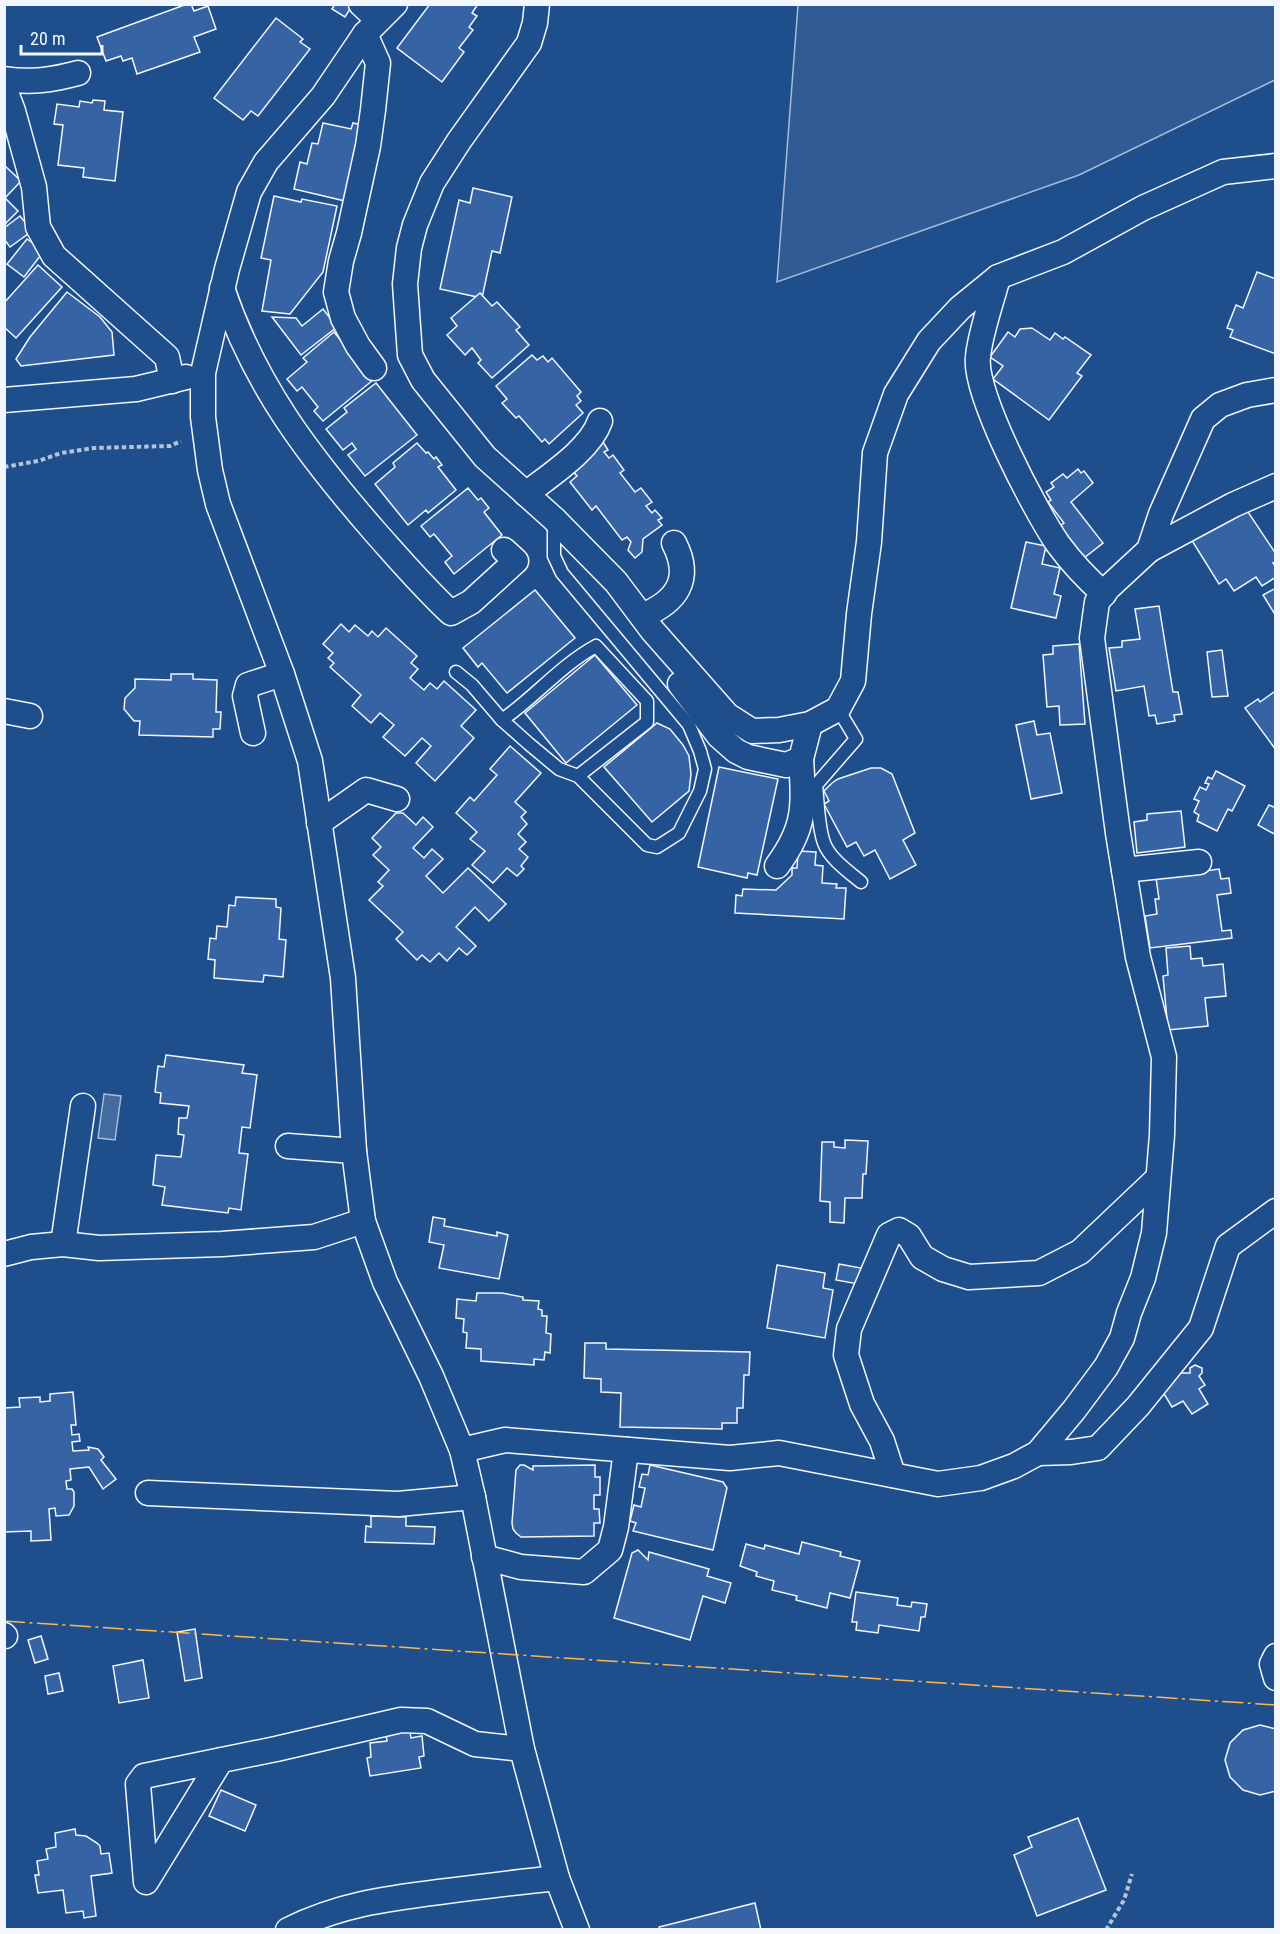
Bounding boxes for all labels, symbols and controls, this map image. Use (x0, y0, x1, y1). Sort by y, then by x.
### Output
scale bar (21, 18, 102, 56)
text: 20 m (30, 28, 65, 49)

